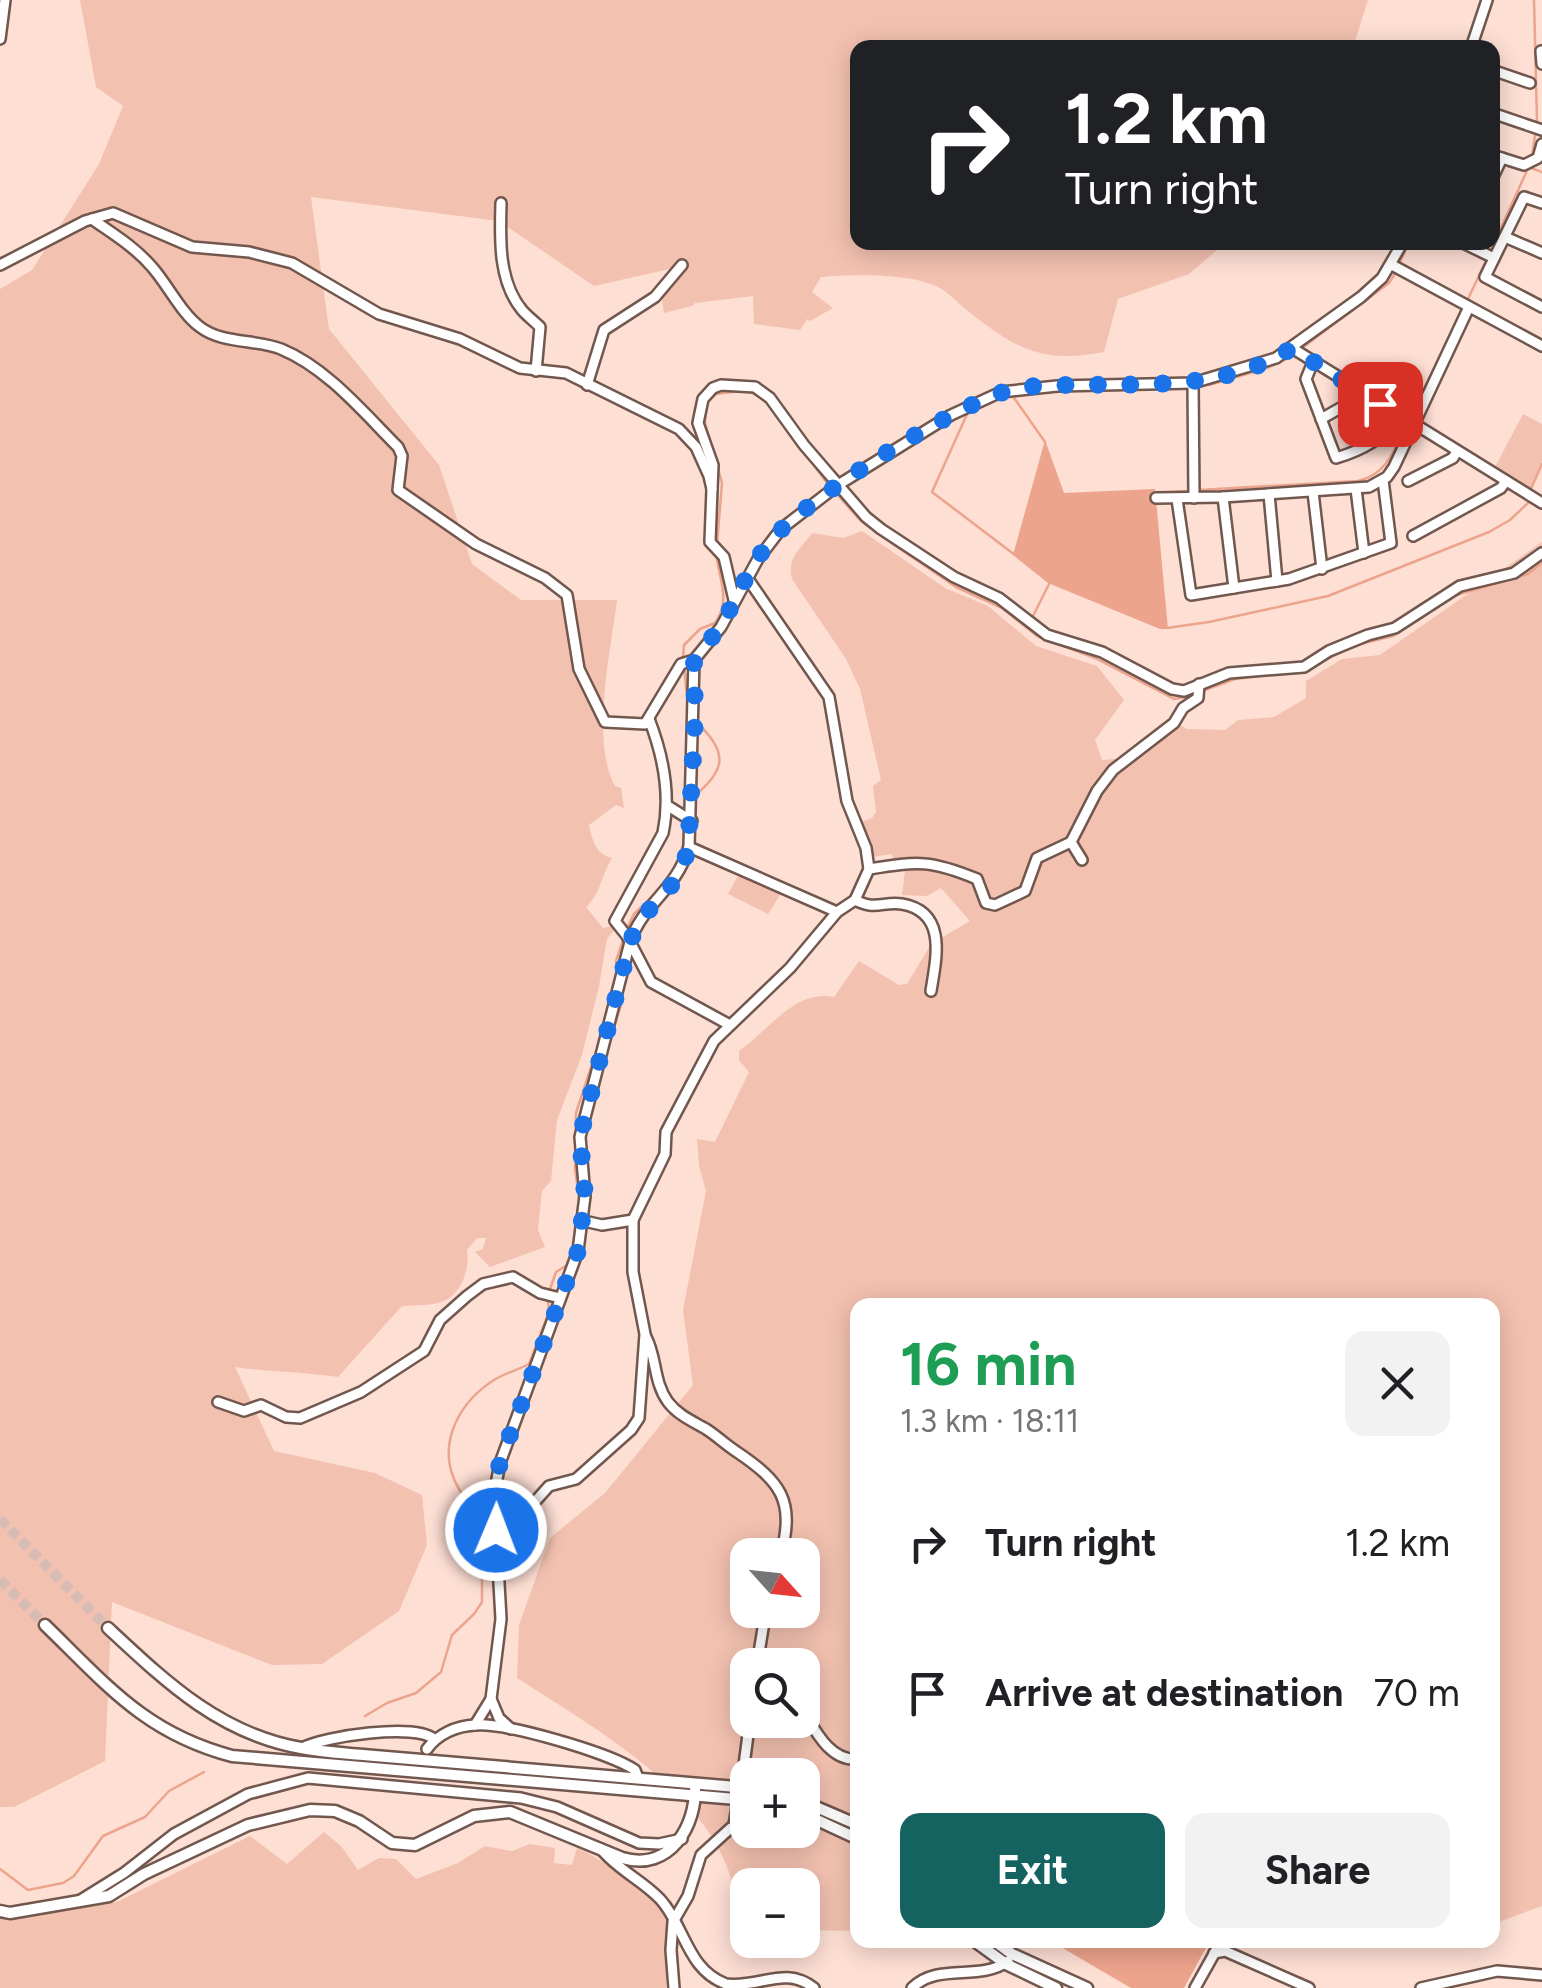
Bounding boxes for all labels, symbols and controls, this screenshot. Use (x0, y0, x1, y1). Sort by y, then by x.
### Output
text: 1.2 km (1065, 76, 1268, 161)
icon: right (900, 80, 1030, 210)
text: Turn right (1065, 161, 1258, 215)
pin (1338, 362, 1423, 447)
icon: arrive (1353, 377, 1408, 432)
text: 16 min (900, 1328, 1077, 1400)
button: close (1345, 1331, 1450, 1436)
text: 1.3 km · 18:11 (900, 1402, 1079, 1440)
position arrow (444, 1478, 548, 1582)
icon: right (900, 1516, 955, 1571)
text: Turn right (985, 1520, 1157, 1566)
text: 1.2 km (1345, 1520, 1450, 1566)
north arrow (730, 1538, 820, 1628)
map controls (730, 1538, 820, 1958)
button: search (730, 1648, 820, 1738)
icon: arrive (900, 1666, 955, 1721)
text: Arrive at destination (985, 1670, 1343, 1716)
text: 70 m (1373, 1670, 1460, 1716)
button: + (730, 1758, 820, 1848)
button: Exit (900, 1813, 1165, 1928)
button: Share (1185, 1813, 1450, 1928)
button: − (730, 1868, 820, 1958)

